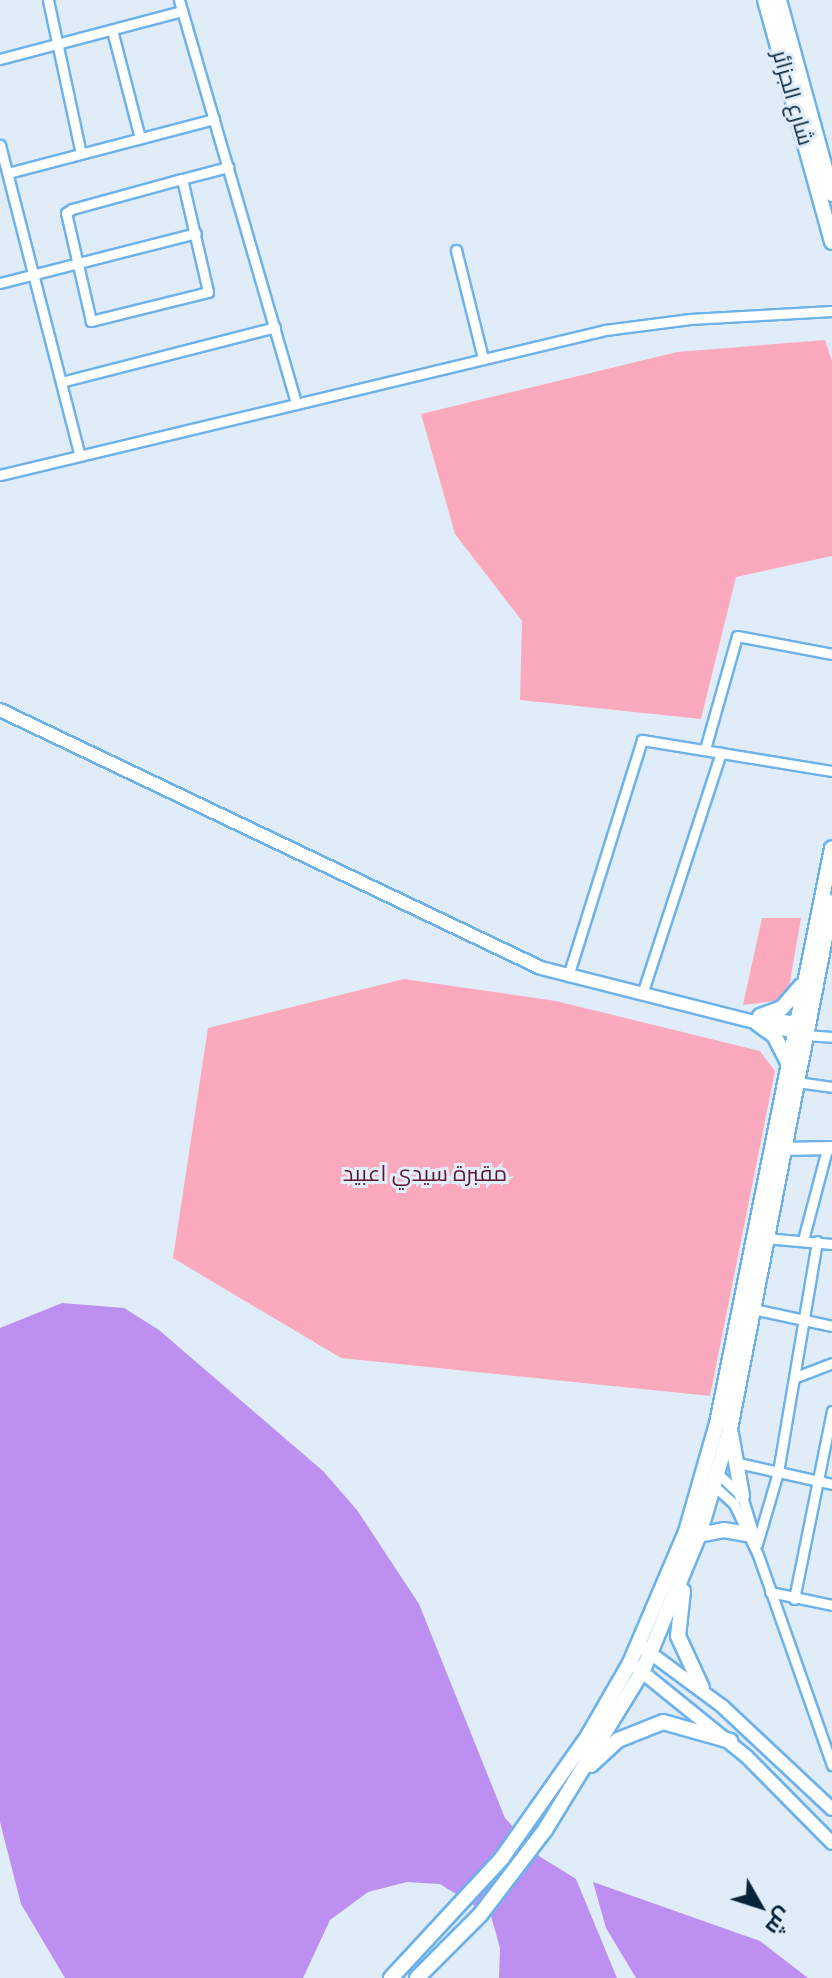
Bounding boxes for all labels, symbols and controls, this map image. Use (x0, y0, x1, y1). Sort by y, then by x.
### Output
street label: شارع الجزائر (766, 47, 818, 149)
park label: مقبرة سيدي اعبيد (343, 1162, 507, 1188)
north arrow (720, 1866, 800, 1946)
text: ش (760, 1902, 798, 1940)

